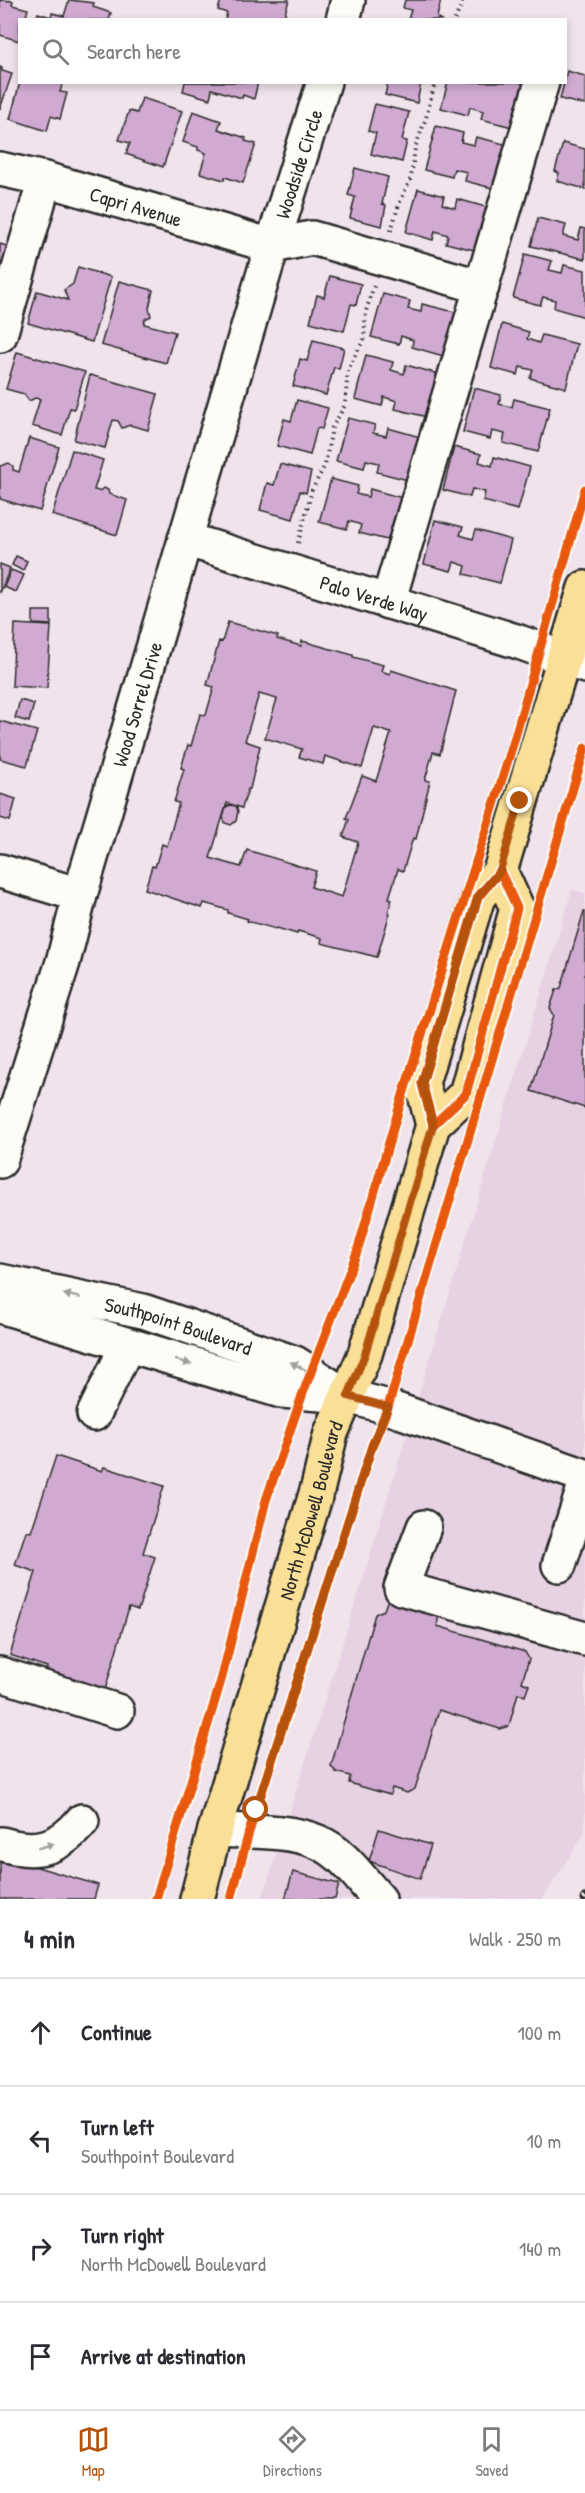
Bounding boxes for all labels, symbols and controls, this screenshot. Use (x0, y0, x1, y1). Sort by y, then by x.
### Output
search box (18, 18, 567, 84)
icon: search (39, 35, 72, 68)
text: Search here (87, 36, 181, 66)
street label: Woodside Circle (268, 106, 328, 222)
street label: Capri Avenue (87, 179, 185, 232)
street label: Palo Verde Way (317, 568, 431, 627)
street label: Wood Sorrel Drive (105, 638, 168, 770)
route end (506, 787, 532, 813)
street label: Southpoint Boulevard (102, 1290, 256, 1361)
one-way arrow (62, 1291, 81, 1300)
one-way arrow (174, 1358, 192, 1367)
one-way arrow (289, 1361, 306, 1371)
street label: North McDowell Boulevard (271, 1416, 348, 1603)
route start (242, 1796, 268, 1822)
one-way arrow (37, 1841, 55, 1850)
text: 4 min (24, 1921, 75, 1956)
text: Walk · 250 m (469, 1925, 561, 1952)
icon: ahead (24, 2016, 57, 2049)
text: Continue (81, 2017, 152, 2047)
text: 100 m (518, 2019, 561, 2046)
text: Turn left (81, 2112, 154, 2142)
icon: left (24, 2124, 57, 2157)
text: 10 m (527, 2127, 561, 2154)
text: Southpoint Boulevard (81, 2142, 234, 2169)
text: Turn right (81, 2220, 164, 2250)
icon: right (24, 2232, 57, 2265)
text: 140 m (519, 2235, 561, 2262)
text: North McDowell Boulevard (81, 2250, 266, 2277)
icon: arrive (24, 2340, 57, 2373)
text: Arrive at destination (81, 2341, 246, 2371)
tab: Map (77, 2423, 110, 2481)
tab: Directions (263, 2423, 322, 2481)
tab: Saved (475, 2423, 508, 2481)

